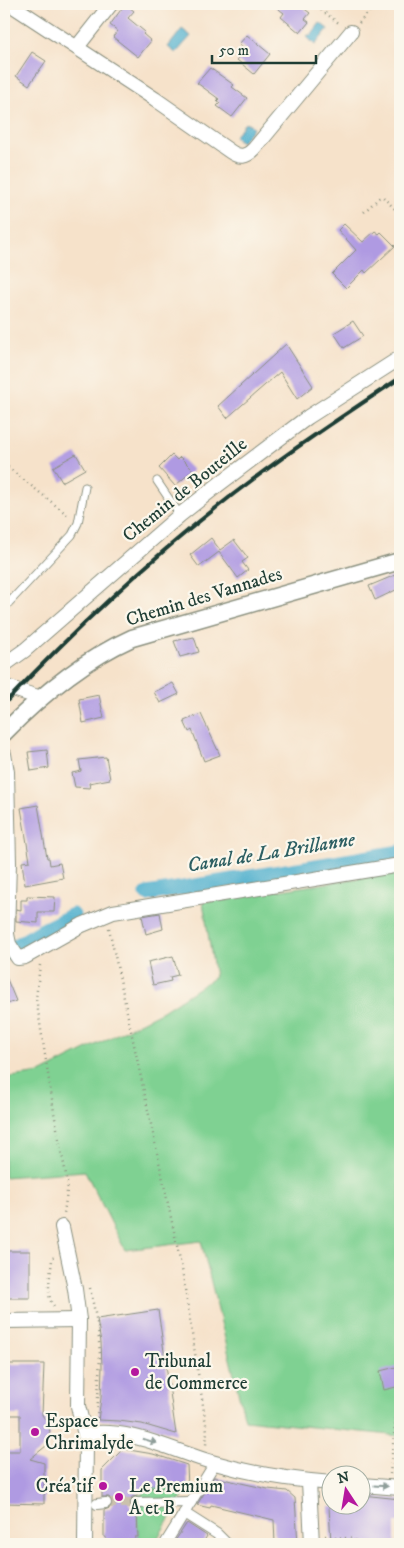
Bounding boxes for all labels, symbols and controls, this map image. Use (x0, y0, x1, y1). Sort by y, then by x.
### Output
scale bar (212, 32, 315, 64)
text: 50 m (219, 41, 249, 60)
street label: Chemin de Bouteille (118, 433, 252, 547)
street label: Chemin des Vannades (123, 562, 285, 632)
water label: Canal de La Brillanne (185, 827, 358, 879)
place label: Tribunal de Commerce (145, 1350, 248, 1395)
marker: Tribunal de Commerce (129, 1366, 141, 1378)
place label: Espace Chrimalyde (45, 1410, 134, 1455)
marker: Espace Chrimalyde (29, 1426, 41, 1438)
one-way arrow (143, 1438, 158, 1446)
north arrow (322, 1466, 372, 1516)
text: N (336, 1468, 351, 1488)
place label: Créa'tif (36, 1475, 96, 1498)
place label: Le Premium A et B (129, 1475, 223, 1520)
marker: Créa'tif (97, 1480, 109, 1492)
one-way arrow (373, 1482, 389, 1490)
marker: Le Premium A et B (113, 1491, 125, 1503)

